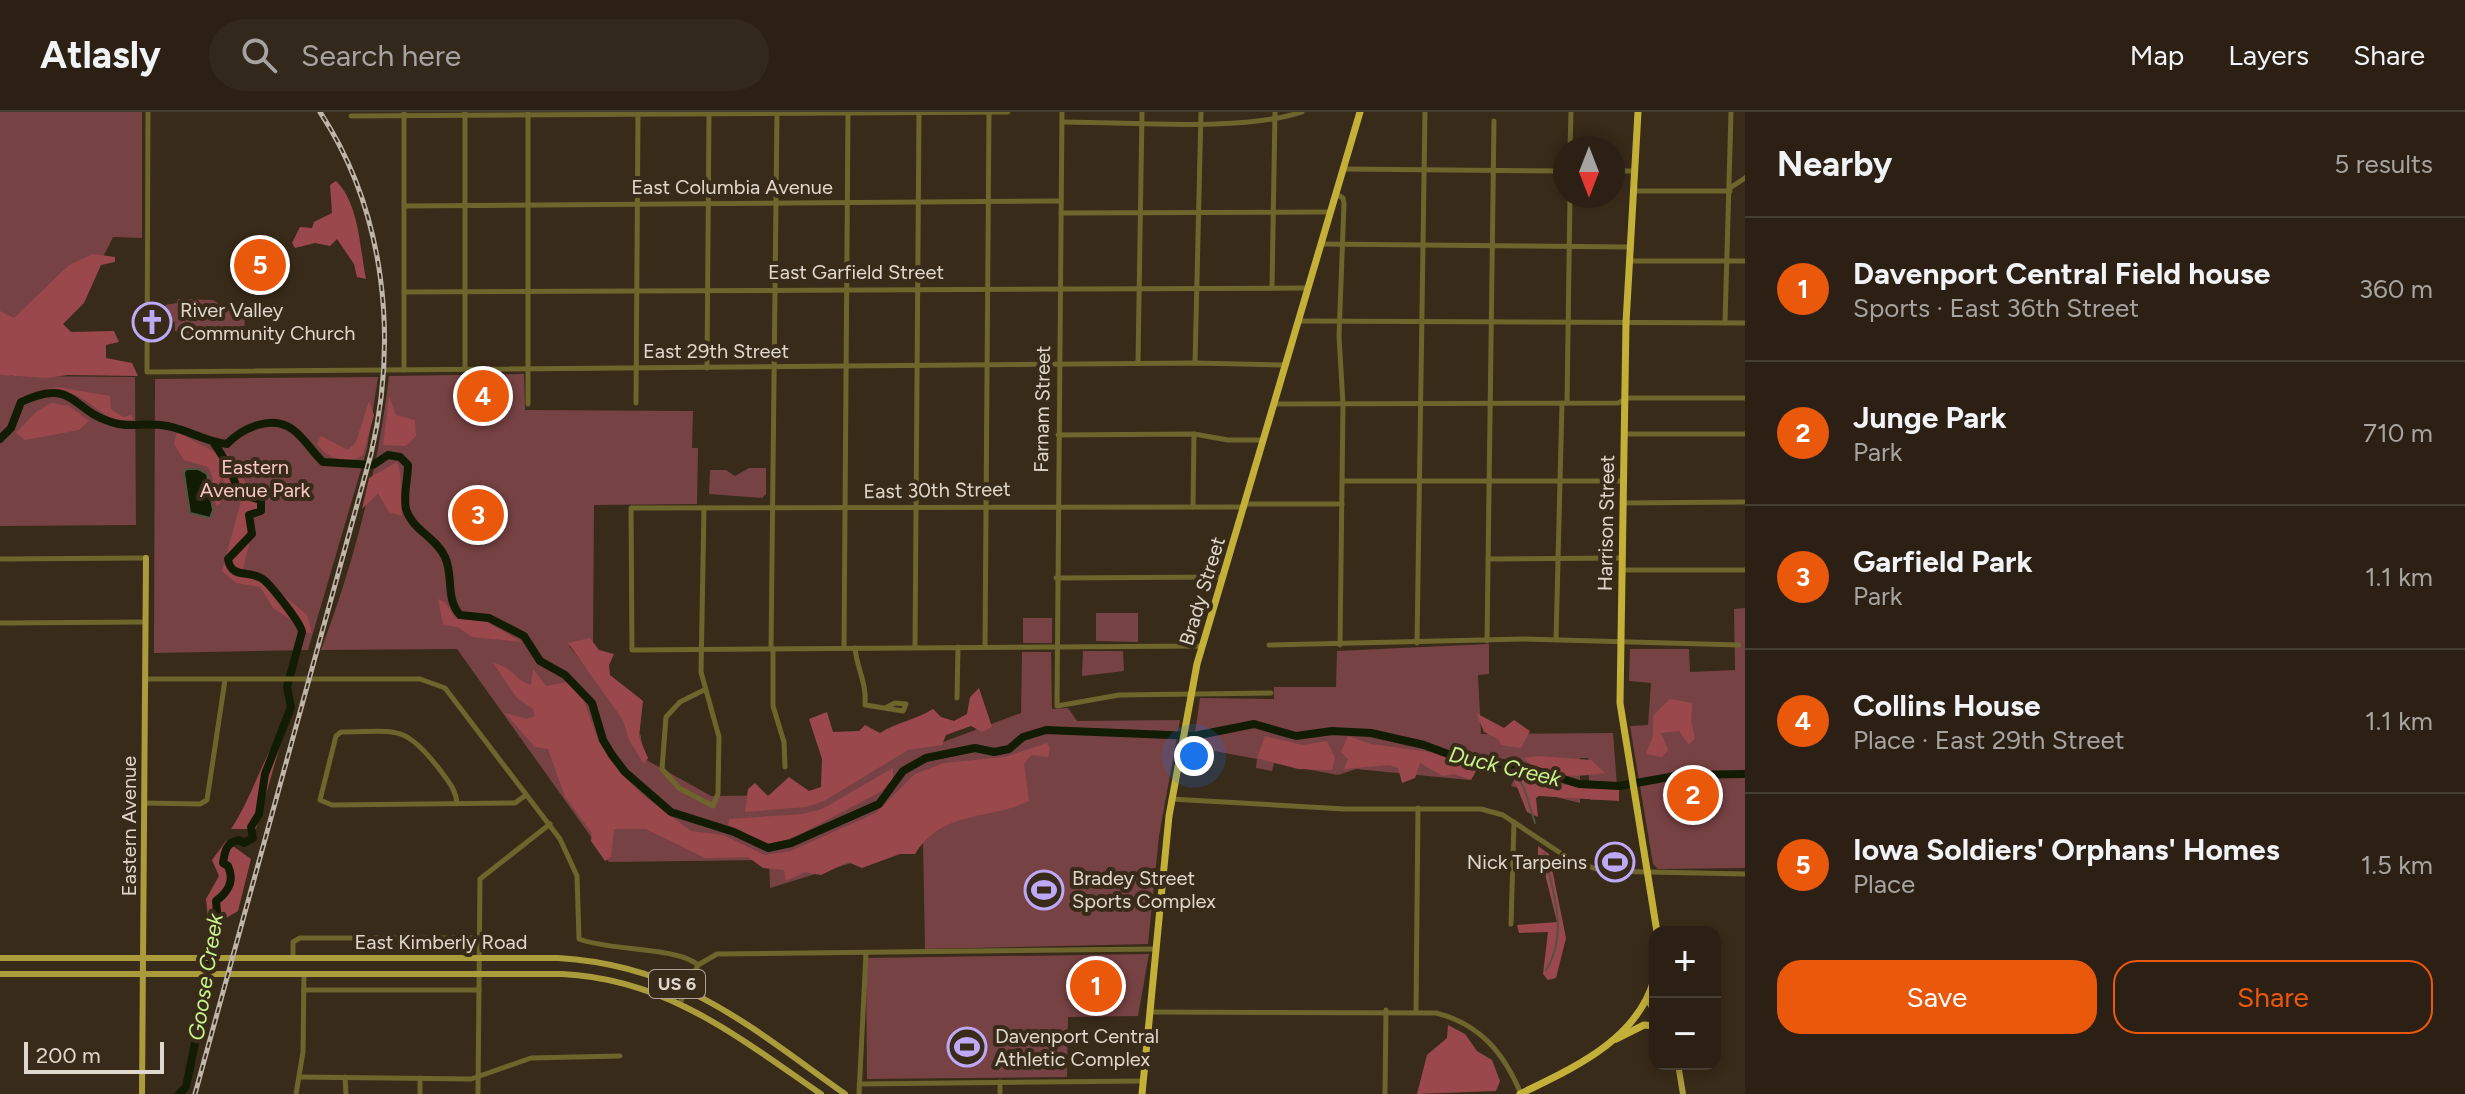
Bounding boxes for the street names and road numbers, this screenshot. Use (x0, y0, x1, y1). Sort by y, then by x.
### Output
street label: East Columbia Avenue (631, 175, 833, 199)
street label: East Garfield Street (768, 260, 944, 284)
street label: East 29th Street (643, 339, 789, 363)
street label: Farnam Street (1029, 345, 1055, 473)
street label: Harrison Street (1593, 455, 1619, 591)
street label: East 30th Street (863, 477, 1011, 503)
street label: Brady Street (1174, 534, 1230, 648)
street label: Eastern Avenue (117, 756, 141, 896)
street label: East Kimberly Road (354, 930, 528, 954)
road number: US 6 (649, 970, 705, 998)

